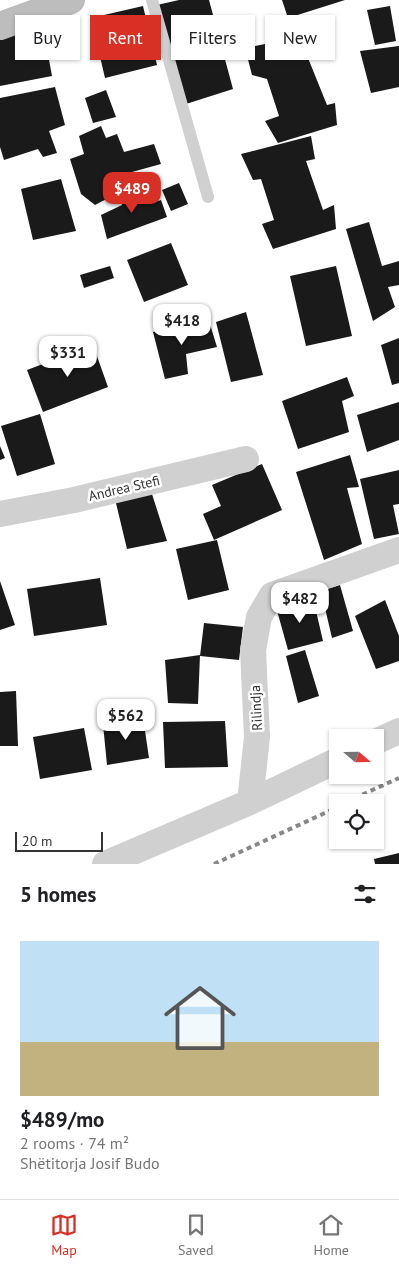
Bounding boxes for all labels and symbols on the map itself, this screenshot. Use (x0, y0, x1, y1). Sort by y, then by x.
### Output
pin: $489 (102, 172, 162, 214)
pin: $418 (152, 304, 212, 346)
pin: $331 (38, 336, 98, 378)
street label: Andrea Stefi (87, 471, 161, 505)
pin: $482 (270, 582, 330, 624)
street label: Rilindja (246, 685, 266, 731)
pin: $562 (96, 698, 156, 741)
north arrow (329, 729, 384, 784)
scale bar (15, 829, 102, 852)

